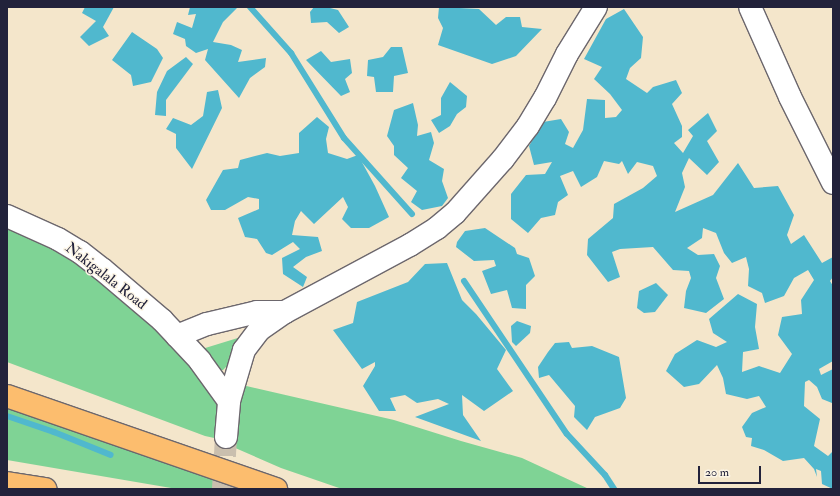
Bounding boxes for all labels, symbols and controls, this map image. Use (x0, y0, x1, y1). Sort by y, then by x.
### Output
street label: Nakigalala Road (62, 239, 150, 313)
scale bar (700, 458, 763, 484)
text: 20 m (705, 465, 729, 480)

